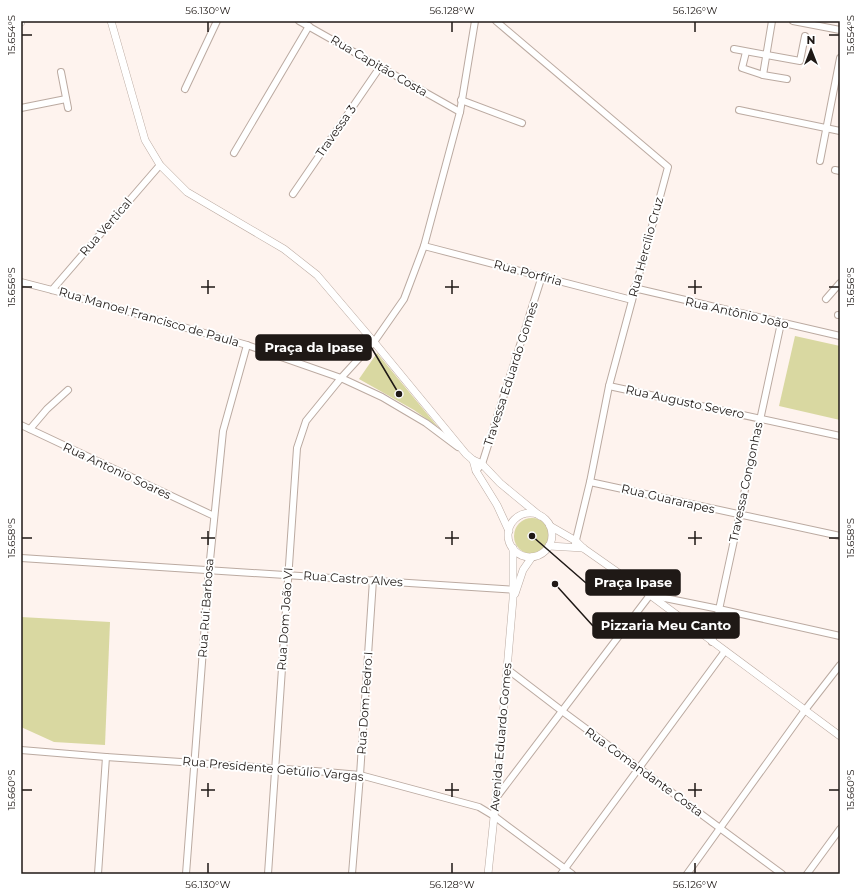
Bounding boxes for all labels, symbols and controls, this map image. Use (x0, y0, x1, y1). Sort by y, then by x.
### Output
text: 56.130°W (185, 4, 231, 17)
text: 56.128°W (429, 4, 475, 17)
text: 56.126°W (673, 4, 717, 17)
text: 15.654°S (5, 15, 18, 55)
text: 15.654°S (844, 15, 857, 55)
north arrow (791, 30, 831, 70)
street label: Rua Capitão Costa (328, 32, 430, 99)
text: N (807, 33, 815, 47)
street label: Travessa 3 (312, 102, 359, 160)
street label: Rua Vertical (76, 195, 135, 259)
street label: Rua Hercílio Cruz (625, 195, 666, 299)
street label: Rua Porfíria (492, 256, 564, 289)
text: 15.656°S (5, 267, 18, 307)
text: 15.656°S (844, 267, 857, 307)
street label: Rua Manoel Francisco de Paula (57, 284, 241, 350)
street label: Rua Antônio João (684, 293, 790, 332)
street label: Travessa Eduardo Gomes (480, 300, 541, 448)
callout: Praça da Ipase (256, 335, 371, 360)
text: Praça da Ipase (265, 339, 363, 355)
street label: Rua Augusto Severo (624, 382, 746, 421)
street label: Travessa Congonhas (725, 420, 766, 543)
street label: Rua Antonio Soares (61, 439, 174, 502)
street label: Rua Guararapes (620, 480, 716, 517)
text: 15.658°S (5, 518, 18, 558)
text: 15.658°S (844, 518, 857, 558)
street label: Rua Rui Barbosa (195, 558, 216, 658)
street label: Rua Dom João VI (273, 567, 296, 671)
street label: Rua Castro Alves (303, 568, 403, 589)
callout: Praça Ipase (586, 570, 680, 595)
text: Praça Ipase (594, 574, 672, 590)
callout: Pizzaria Meu Canto (593, 613, 739, 638)
text: Pizzaria Meu Canto (601, 617, 732, 633)
street label: Rua Dom Pedro I (353, 651, 376, 755)
street label: Avenida Eduardo Gomes (487, 662, 514, 812)
street label: Rua Comandante Costa (582, 724, 706, 819)
street label: Rua Presidente Getúlio Vargas (182, 753, 365, 784)
text: 15.660°S (5, 770, 18, 810)
text: 15.660°S (844, 770, 857, 810)
text: 56.130°W (185, 878, 231, 891)
text: 56.128°W (429, 878, 475, 891)
text: 56.126°W (673, 878, 717, 891)

